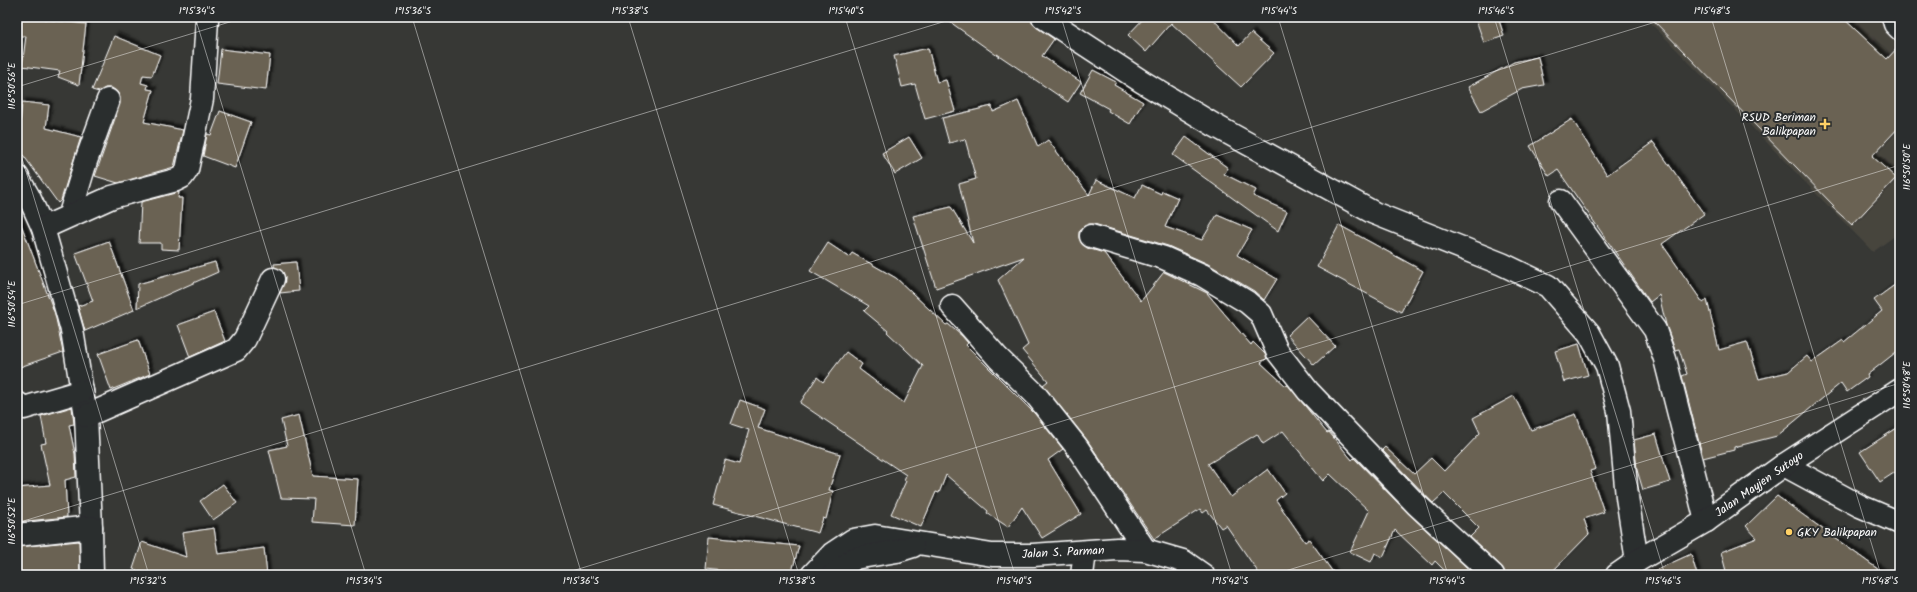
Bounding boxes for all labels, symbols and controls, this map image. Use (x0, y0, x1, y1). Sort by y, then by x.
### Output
text: 1°15'34"S (179, 3, 216, 19)
text: 1°15'36"S (395, 3, 432, 19)
text: 1°15'38"S (612, 3, 649, 19)
text: 1°15'40"S (828, 3, 864, 19)
text: 1°15'42"S (1045, 3, 1082, 19)
text: 1°15'44"S (1261, 3, 1298, 19)
text: 1°15'46"S (1478, 3, 1515, 19)
text: 1°15'48"S (1694, 3, 1731, 19)
text: 116°50'56"E (4, 61, 20, 110)
place label: RSUD Beriman Balikpapan (1741, 108, 1816, 141)
marker: RSUD Beriman Balikpapan (1819, 118, 1831, 130)
text: 116°50'50"E (1899, 143, 1915, 190)
text: 116°50'54"E (4, 279, 20, 328)
text: 116°50'48"E (1899, 360, 1915, 409)
street label: Jalan Mayjen Sutoyo (1711, 447, 1808, 522)
text: 116°50'52"E (4, 496, 20, 545)
place label: GKY Balikpapan (1797, 523, 1877, 542)
marker: GKY Balikpapan (1784, 527, 1794, 537)
street label: Jalan S. Parman (1021, 541, 1105, 564)
text: 1°15'32"S (130, 573, 167, 589)
text: 1°15'34"S (346, 573, 383, 589)
text: 1°15'36"S (563, 573, 600, 589)
text: 1°15'38"S (779, 573, 816, 589)
text: 1°15'40"S (996, 573, 1032, 589)
text: 1°15'42"S (1212, 573, 1249, 589)
text: 1°15'44"S (1429, 573, 1466, 589)
text: 1°15'46"S (1645, 573, 1682, 589)
text: 1°15'48"S (1862, 573, 1899, 589)

